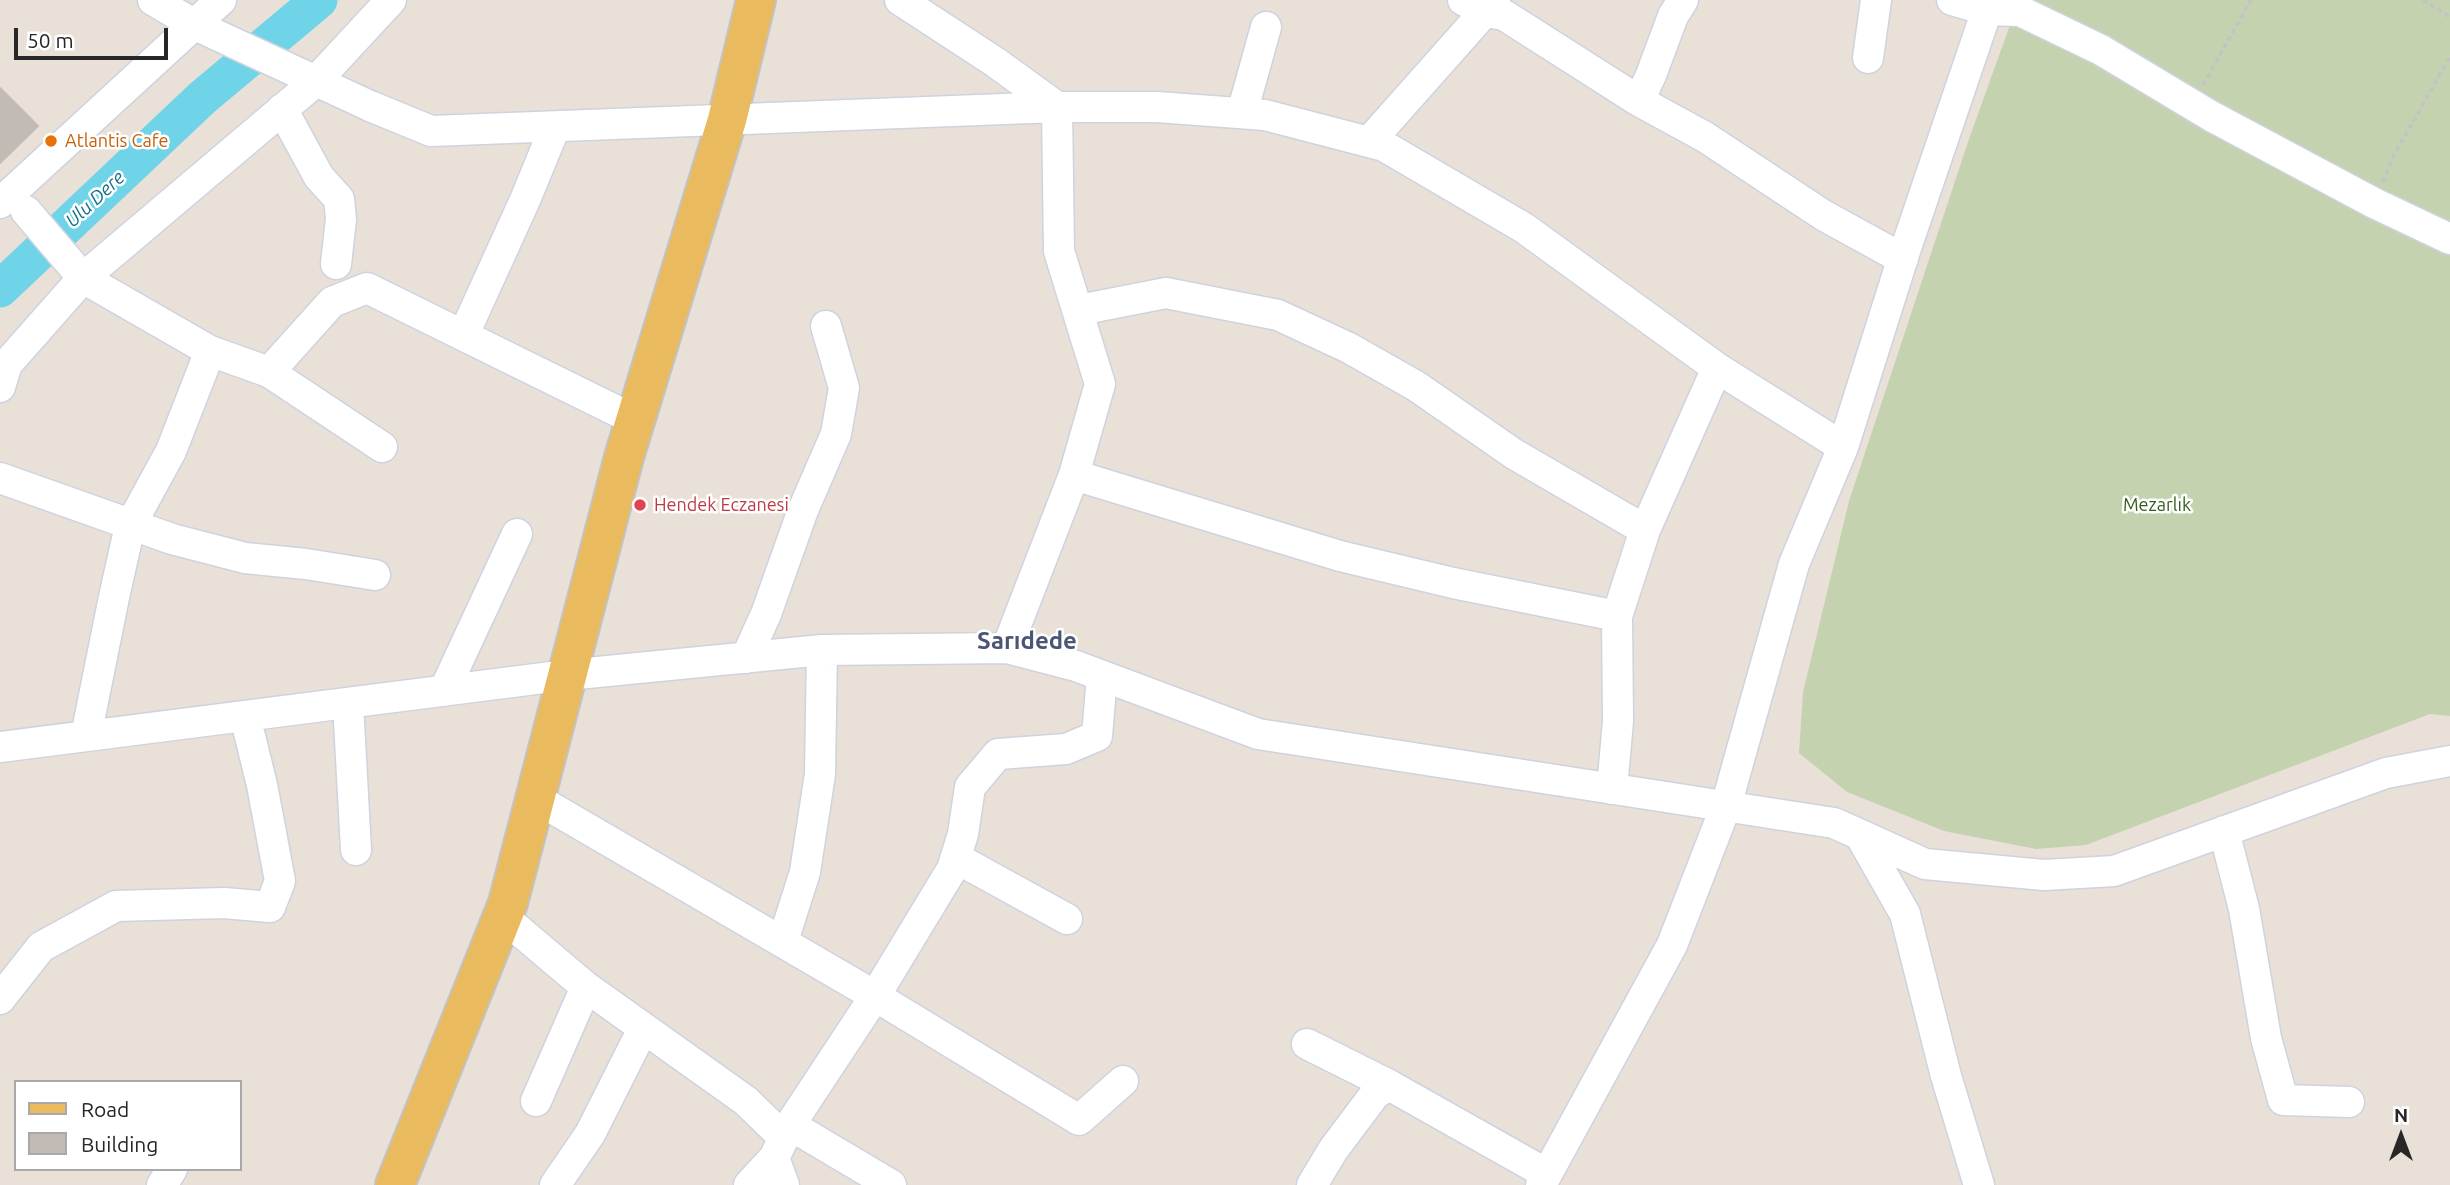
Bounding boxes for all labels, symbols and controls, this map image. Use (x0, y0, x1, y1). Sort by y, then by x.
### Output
scale bar (18, 14, 172, 58)
text: 50 m (27, 28, 74, 52)
place label: Atlantis Cafe (65, 130, 169, 152)
marker: Atlantis Cafe (43, 133, 59, 149)
water label: Ulu Dere (61, 166, 129, 232)
place label: Hendek Eczanesi (654, 494, 789, 516)
park label: Mezarlık (2123, 494, 2191, 516)
marker: Hendek Eczanesi (632, 497, 648, 513)
district label: Sarıdede (977, 627, 1077, 655)
legend (14, 1080, 242, 1171)
text: Road (81, 1097, 129, 1121)
north arrow (2366, 1101, 2436, 1171)
text: N (2394, 1104, 2408, 1126)
text: Building (81, 1132, 158, 1156)

